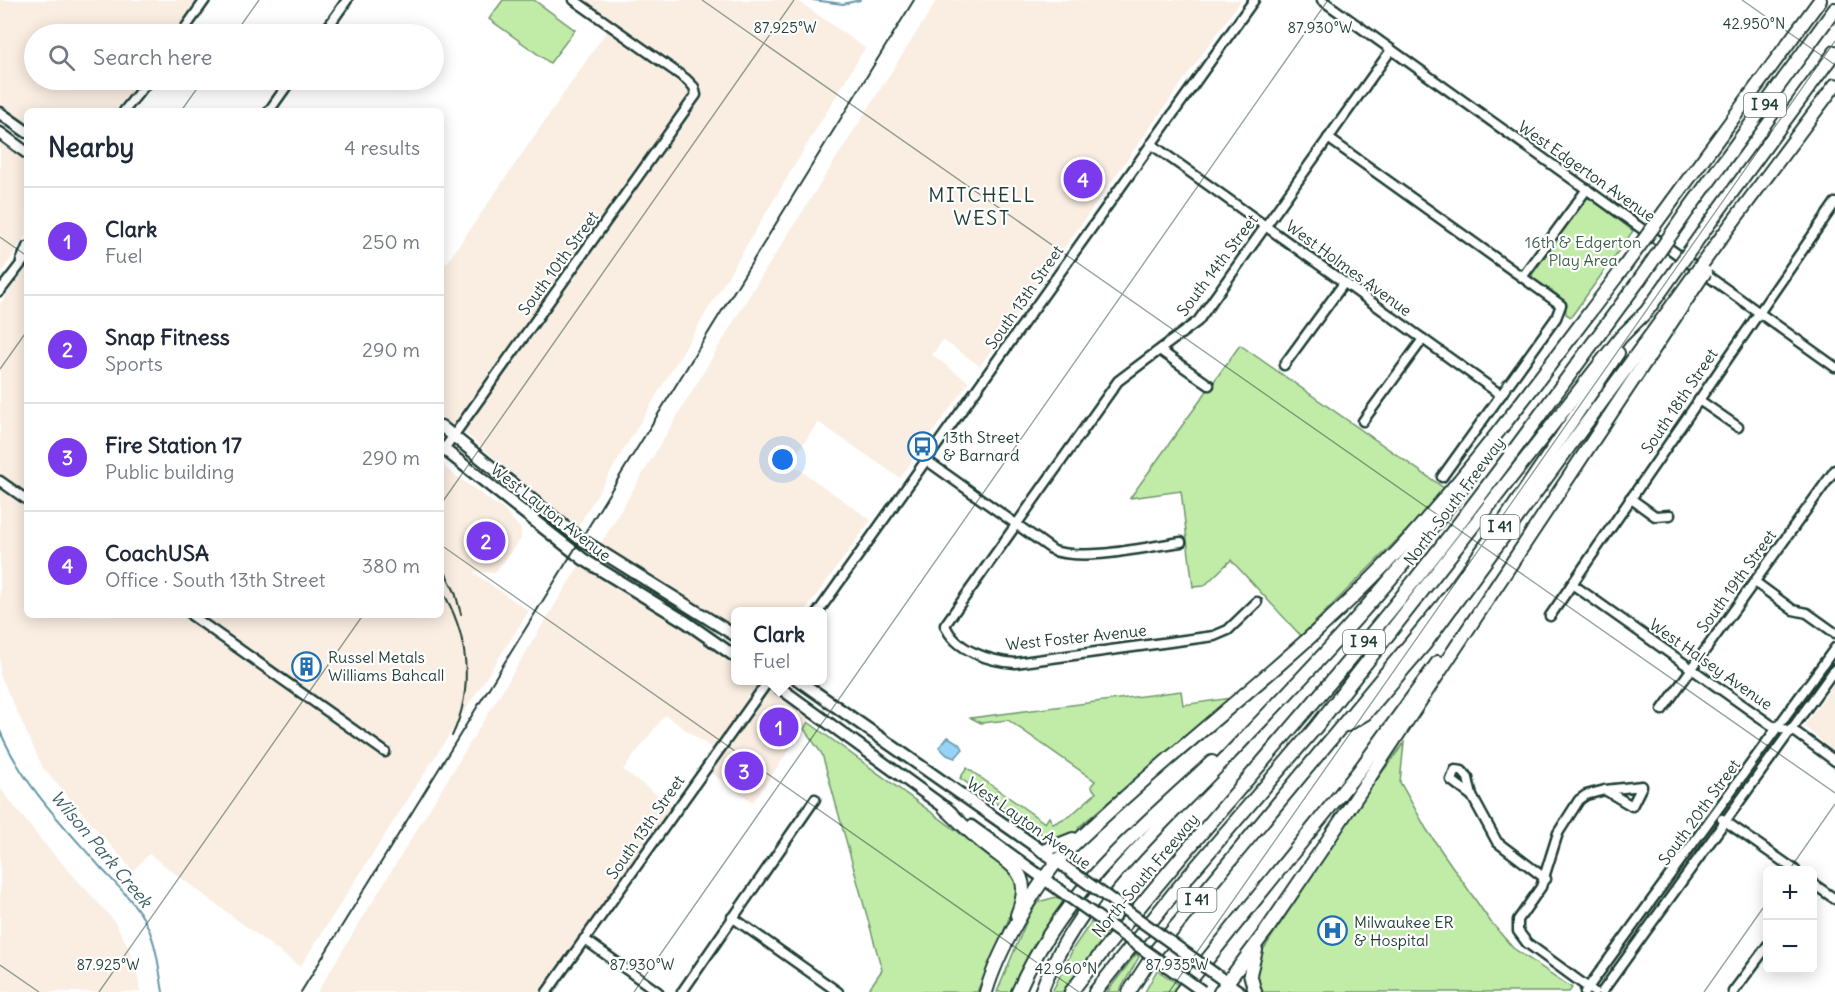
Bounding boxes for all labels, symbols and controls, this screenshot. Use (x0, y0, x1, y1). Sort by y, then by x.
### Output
text: 42.950°N (1723, 14, 1785, 33)
text: 87.925°W (753, 18, 817, 37)
text: 87.930°W (1288, 18, 1353, 37)
search box (24, 24, 444, 90)
icon: search (45, 41, 78, 74)
text: Search here (93, 43, 212, 71)
road number: I 94 (1744, 93, 1786, 117)
street label: West Edgerton Avenue (1515, 116, 1659, 226)
text: Nearby (48, 131, 134, 164)
text: 4 results (344, 135, 420, 160)
pin: 4 (1064, 156, 1102, 201)
district label: MITCHELL WEST (928, 182, 1036, 230)
street label: South 10th Street (514, 207, 603, 319)
street label: South 14th Street (1172, 210, 1262, 320)
text: Clark (105, 215, 157, 243)
street label: West Holmes Avenue (1282, 216, 1416, 320)
text: 1 (64, 229, 71, 254)
text: 250 m (362, 229, 420, 254)
park label: 16th & Edgerton Play Area (1525, 232, 1641, 270)
street label: South 13th Street (981, 241, 1068, 353)
text: Fuel (105, 243, 142, 268)
text: Snap Fitness (105, 323, 230, 351)
text: 2 (62, 337, 73, 362)
text: 290 m (362, 337, 420, 362)
street label: South 18th Street (1636, 344, 1722, 457)
text: Sports (105, 351, 163, 376)
place label: 13th Street & Barnard (943, 427, 1020, 465)
bus stop icon: 13th Street & Barnard (906, 430, 938, 462)
text: Fire Station 17 (105, 431, 242, 459)
street label: North-South Freeway (1399, 433, 1509, 569)
text: 3 (62, 445, 73, 470)
text: 290 m (362, 445, 420, 470)
your location (768, 445, 797, 474)
text: Public building (105, 459, 234, 484)
street label: West Layton Avenue (487, 459, 615, 565)
road number: I 41 (1480, 515, 1520, 539)
pin: 2 (466, 518, 506, 564)
street label: South 19th Street (1692, 525, 1780, 636)
text: CoachUSA (105, 539, 209, 567)
text: 4 (62, 553, 73, 578)
text: 380 m (362, 553, 420, 578)
text: Office · South 13th Street (105, 567, 325, 592)
popup (731, 607, 827, 685)
street label: West Halsey Avenue (1646, 614, 1776, 714)
text: Clark (753, 620, 805, 648)
street label: West Foster Avenue (1005, 620, 1147, 654)
road number: I 94 (1343, 630, 1385, 654)
place label: Russel Metals Williams Bahcall (328, 647, 444, 685)
text: Fuel (753, 648, 790, 673)
building icon: Russel Metals Williams Bahcall (291, 650, 323, 682)
pin: 1 (760, 704, 798, 750)
pin: 3 (724, 748, 764, 794)
street label: South 20th Street (1654, 755, 1745, 869)
street label: South 13th Street (602, 771, 689, 883)
street label: West Layton Avenue (963, 773, 1095, 873)
water label: Wilson Park Creek (46, 785, 158, 913)
street label: North-South Freeway (1087, 809, 1203, 941)
map controls (1763, 866, 1817, 974)
button: + (1763, 866, 1817, 920)
road number: I 41 (1178, 888, 1216, 912)
place label: Milwaukee ER & Hospital (1354, 912, 1454, 950)
hospital icon: Milwaukee ER & Hospital (1317, 915, 1349, 947)
button: − (1763, 920, 1817, 974)
text: 87.925°W (76, 955, 140, 974)
text: 87.930°W (610, 955, 675, 974)
text: 87.935°W (1145, 955, 1209, 974)
text: 42.960°N (1035, 959, 1097, 978)

